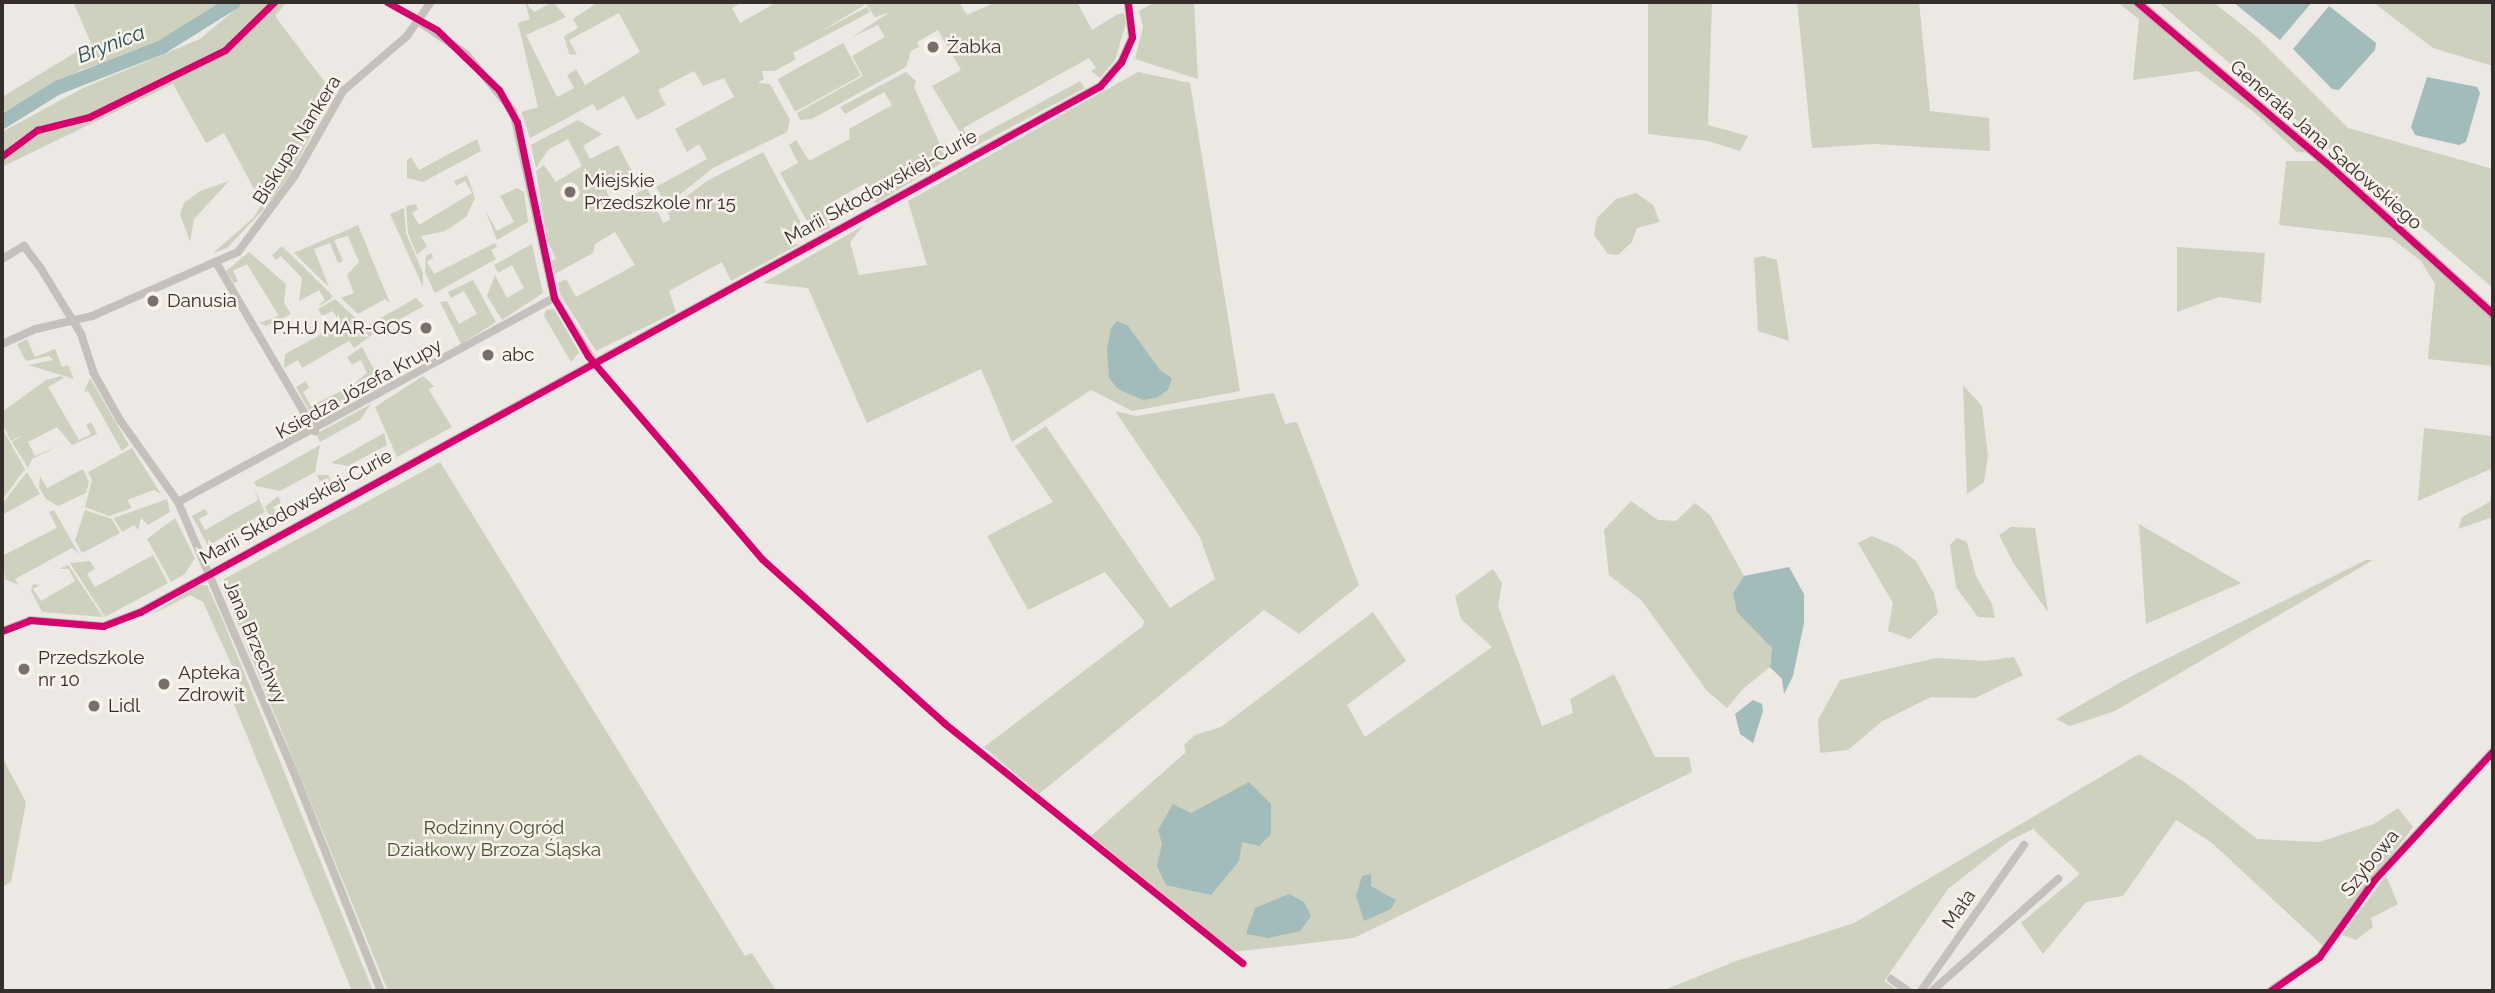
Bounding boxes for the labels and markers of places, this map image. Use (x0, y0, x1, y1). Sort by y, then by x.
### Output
place label: Żabka (947, 36, 1001, 58)
marker: Żabka (925, 39, 941, 55)
place label: Miejskie Przedszkole nr 15 (584, 170, 736, 214)
marker: Miejskie Przedszkole nr 15 (562, 184, 578, 200)
place label: Danusia (167, 290, 237, 312)
marker: Danusia (145, 293, 161, 309)
place label: P.H.U MAR-GOS (272, 317, 412, 339)
marker: P.H.U MAR-GOS (418, 320, 434, 336)
place label: abc (502, 344, 535, 366)
marker: abc (480, 347, 496, 363)
place label: Przedszkole nr 10 (38, 647, 144, 691)
marker: Przedszkole nr 10 (16, 661, 32, 677)
place label: Apteka Zdrowit (178, 662, 245, 706)
marker: Apteka Zdrowit (156, 676, 172, 692)
place label: Lidl (108, 695, 140, 717)
marker: Lidl (86, 698, 102, 714)

